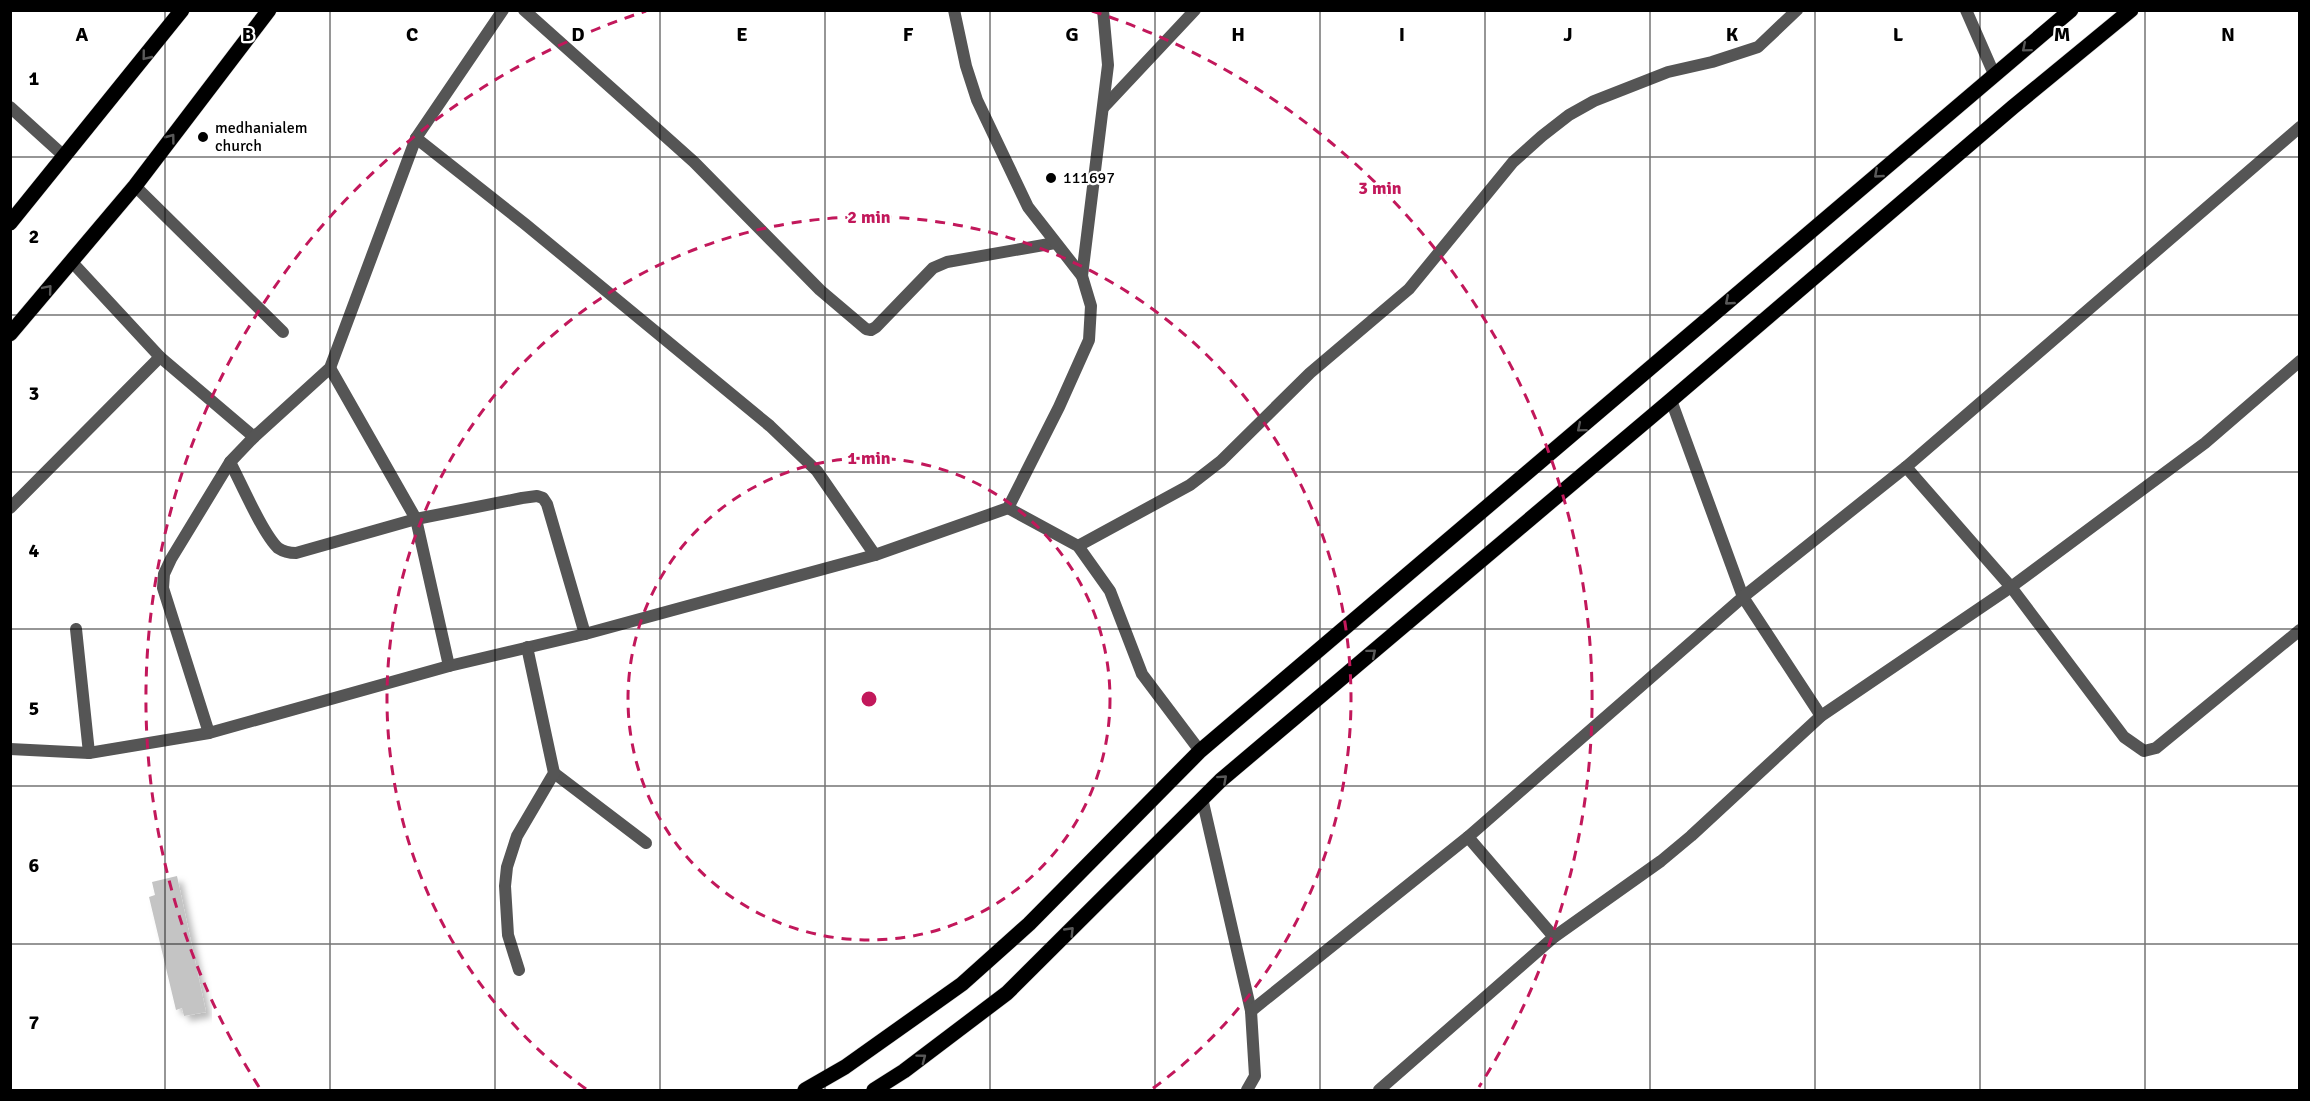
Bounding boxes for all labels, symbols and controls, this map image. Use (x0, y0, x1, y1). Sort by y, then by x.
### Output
text: A (76, 22, 89, 47)
text: B (242, 22, 254, 47)
text: C (406, 22, 418, 47)
text: D (571, 22, 585, 47)
text: E (736, 22, 748, 47)
text: F (903, 22, 914, 47)
text: G (1065, 22, 1079, 47)
text: H (1231, 22, 1245, 47)
text: I (1399, 22, 1405, 47)
text: J (1563, 22, 1573, 47)
text: K (1726, 22, 1739, 47)
text: L (1893, 22, 1904, 47)
text: M (2054, 22, 2070, 47)
text: N (2221, 22, 2235, 47)
one-way arrow (2022, 41, 2033, 52)
one-way arrow (142, 49, 153, 60)
text: 1 (29, 66, 40, 91)
place label: medhanialem church (215, 118, 308, 156)
marker: medhanialem church (196, 130, 210, 144)
one-way arrow (164, 134, 175, 145)
one-way arrow (1874, 167, 1885, 178)
place label: 111697 (1063, 168, 1115, 188)
marker: 111697 (1044, 171, 1058, 185)
text: 3 min (1358, 177, 1402, 199)
text: 2 min (847, 206, 891, 228)
text: 2 (29, 224, 39, 249)
one-way arrow (41, 285, 52, 296)
one-way arrow (1725, 294, 1736, 305)
text: 3 (29, 381, 39, 406)
one-way arrow (1577, 421, 1588, 432)
text: 1 min (847, 447, 891, 469)
text: 4 (29, 538, 40, 563)
one-way arrow (1365, 649, 1376, 660)
centre of rings (859, 689, 879, 709)
text: 5 (29, 696, 39, 721)
one-way arrow (1216, 775, 1227, 786)
text: 6 (29, 853, 40, 878)
one-way arrow (1063, 928, 1074, 938)
text: 7 (29, 1010, 40, 1035)
one-way arrow (916, 1054, 927, 1065)

